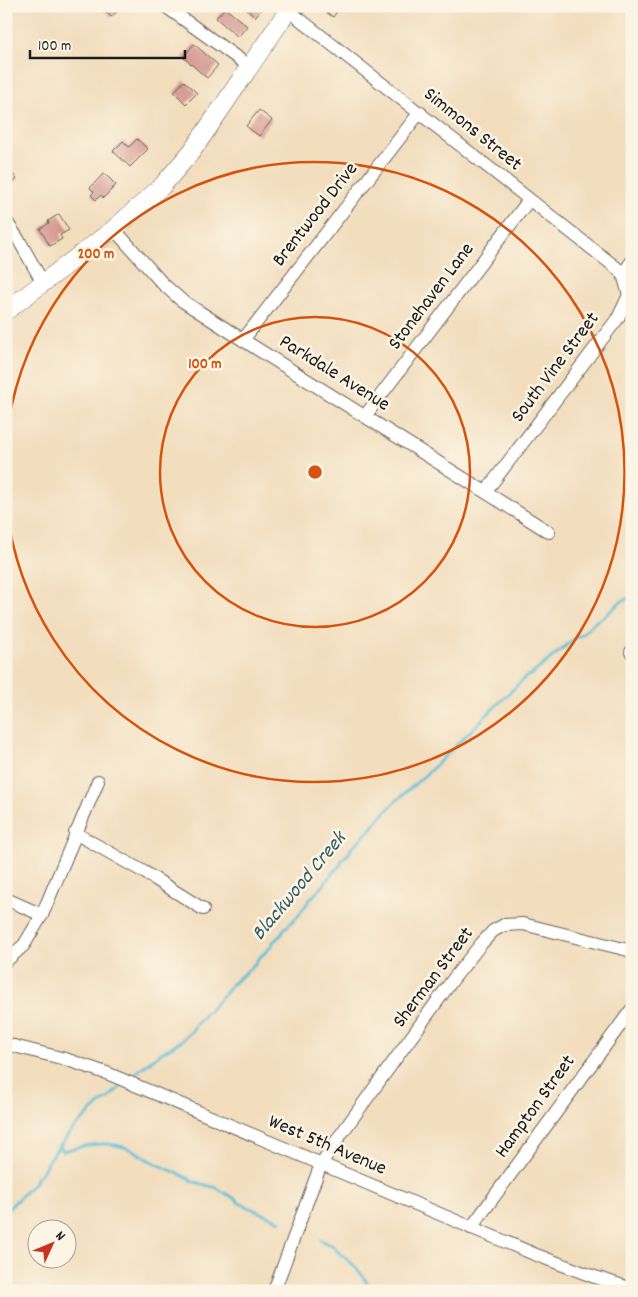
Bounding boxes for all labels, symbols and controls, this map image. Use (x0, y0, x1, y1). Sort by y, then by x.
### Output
scale bar (30, 28, 185, 60)
text: 100 m (38, 36, 71, 58)
street label: Simmons Street (417, 81, 527, 179)
street label: Brentwood Drive (266, 157, 366, 273)
street label: Stonehaven Lane (382, 237, 482, 357)
text: 200 m (78, 244, 114, 266)
street label: South Vine Street (505, 307, 607, 429)
street label: Parkdale Avenue (273, 329, 395, 419)
text: 100 m (188, 354, 222, 376)
centre of rings (306, 463, 324, 481)
water label: Blackwood Creek (245, 824, 356, 948)
street label: Sherman Street (387, 922, 481, 1034)
street label: Hampton Street (489, 1050, 583, 1164)
street label: West 5th Avenue (264, 1109, 391, 1184)
north arrow (28, 1220, 78, 1270)
text: N (50, 1227, 70, 1246)

